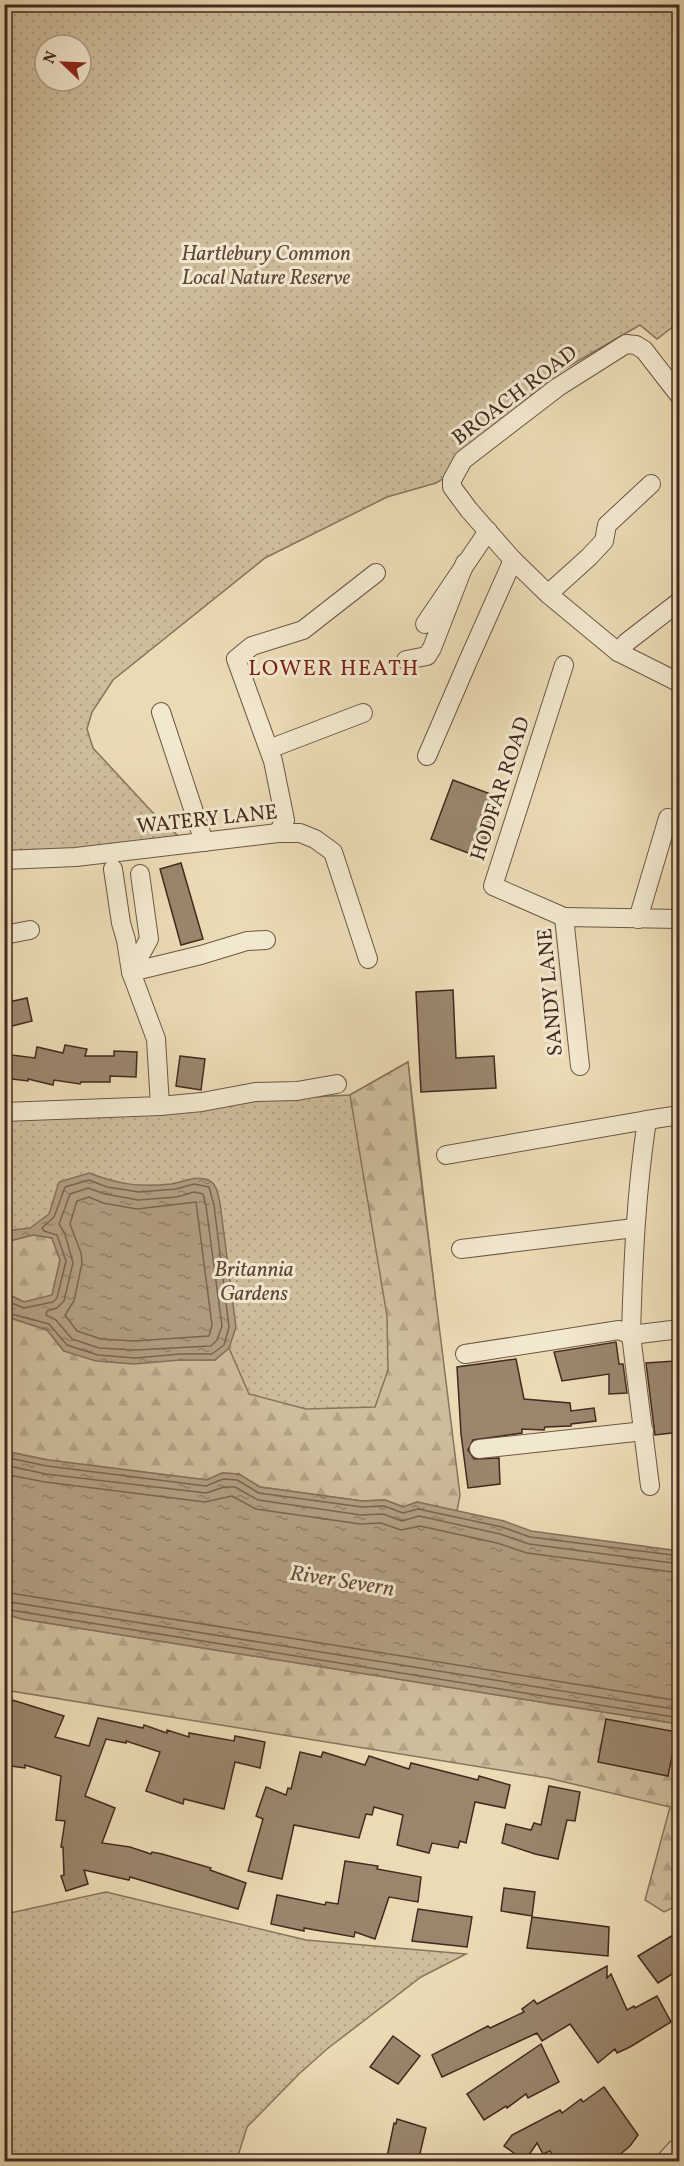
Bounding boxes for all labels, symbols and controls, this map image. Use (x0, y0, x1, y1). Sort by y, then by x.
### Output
north arrow (33, 33, 93, 93)
text: N (39, 48, 64, 68)
park label: Hartlebury Common Local Nature Reserve (181, 240, 351, 293)
street label: BROACH ROAD (446, 339, 584, 453)
district label: LOWER HEATH (248, 654, 420, 685)
street label: HODFAR ROAD (464, 713, 538, 865)
street label: WATERY LANE (135, 798, 279, 842)
street label: SANDY LANE (531, 927, 571, 1057)
park label: Britannia Gardens (214, 1256, 294, 1309)
water label: River Severn (288, 1558, 396, 1606)

